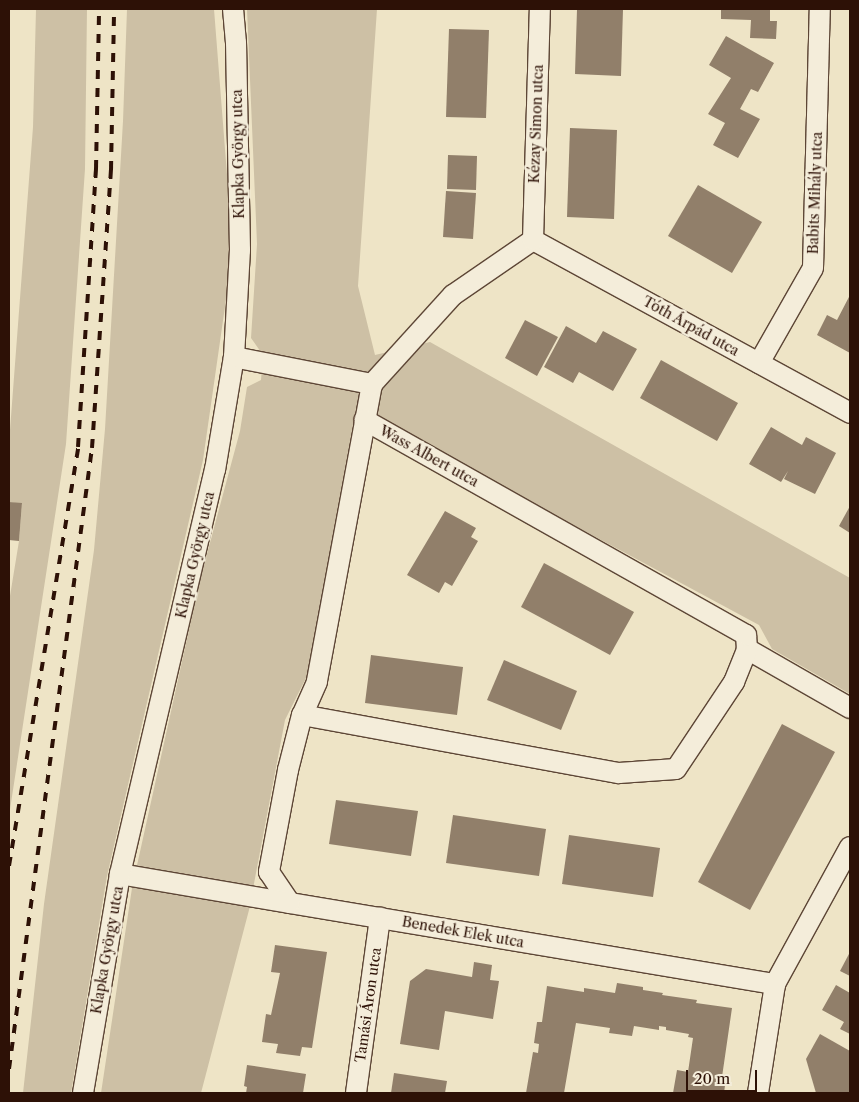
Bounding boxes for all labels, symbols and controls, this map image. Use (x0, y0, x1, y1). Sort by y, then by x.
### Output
street label: Kézay Simon utca (526, 64, 546, 184)
street label: Klapka György utca (228, 89, 248, 219)
street label: Babits Mihály utca (804, 131, 826, 255)
street label: Tóth Árpád utca (640, 292, 742, 360)
street label: Wass Albert utca (376, 422, 482, 490)
street label: Klapka György utca (172, 490, 218, 620)
street label: Klapka György utca (87, 884, 127, 1016)
street label: Benedek Elek utca (400, 913, 526, 951)
street label: Tamási Áron utca (352, 946, 384, 1064)
scale bar (689, 1060, 760, 1092)
text: 20 m (694, 1069, 730, 1088)

